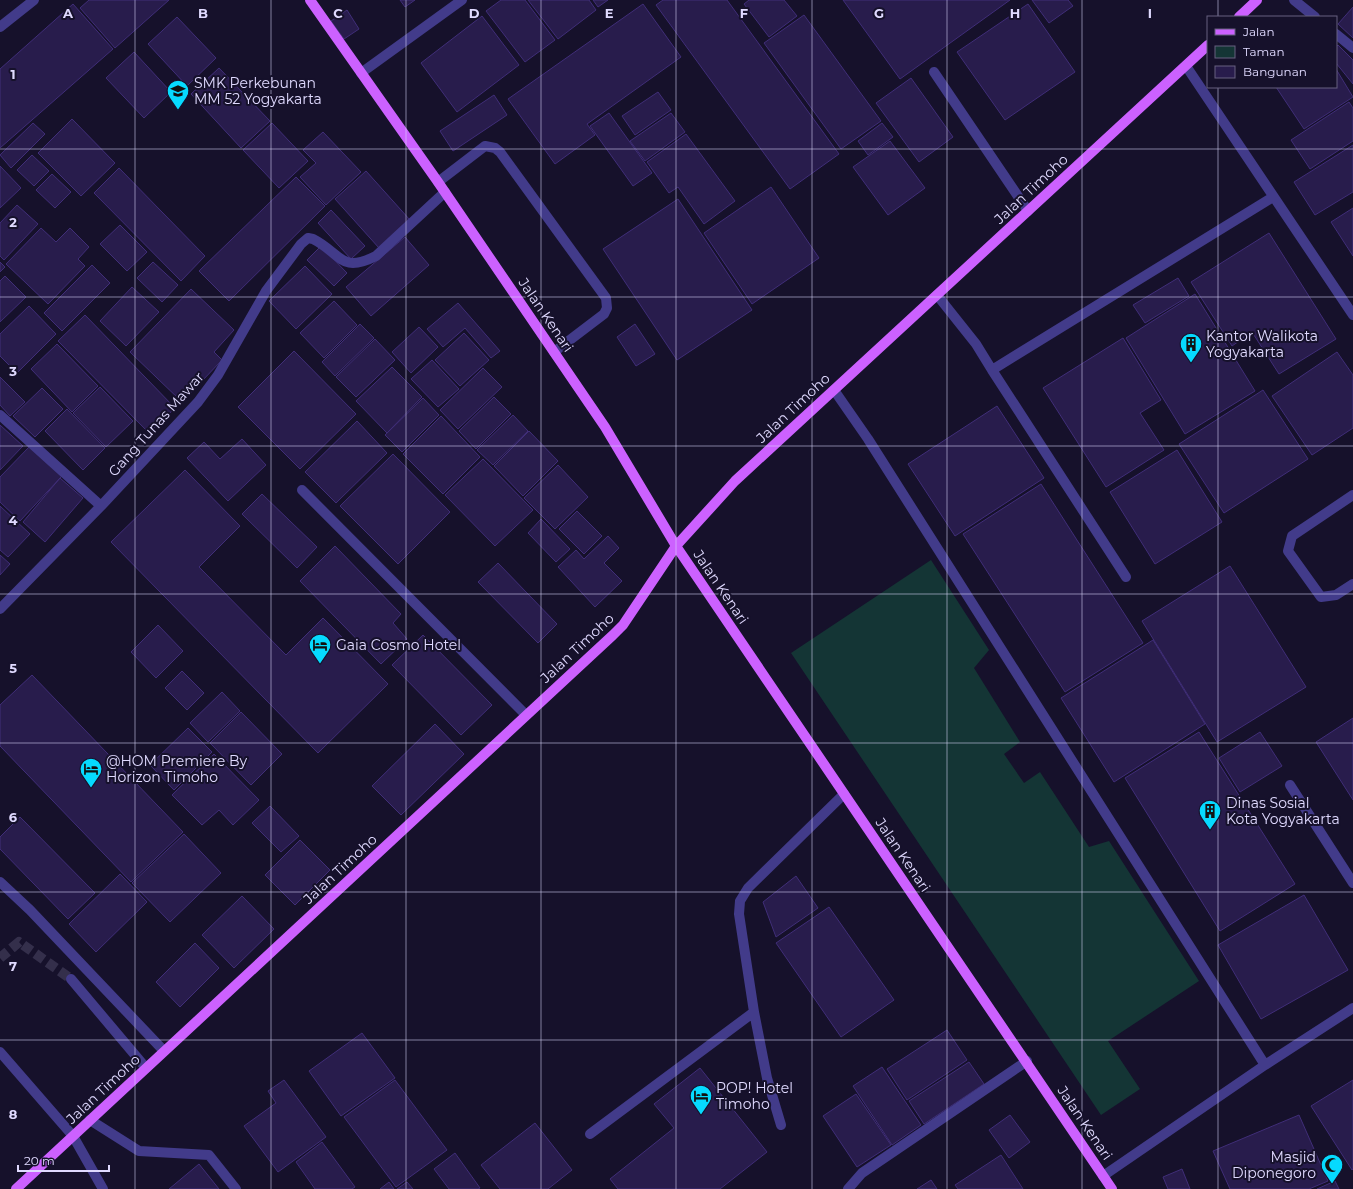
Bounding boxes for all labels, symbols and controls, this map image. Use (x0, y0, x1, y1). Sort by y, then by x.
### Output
text: A (62, 5, 74, 21)
text: B (198, 5, 208, 21)
text: C (333, 5, 343, 21)
text: D (469, 5, 480, 21)
text: E (605, 5, 614, 21)
text: F (740, 5, 748, 21)
text: G (874, 5, 884, 21)
text: H (1010, 5, 1020, 21)
text: I (1148, 5, 1152, 21)
legend (1207, 16, 1337, 88)
text: Jalan (1242, 24, 1275, 39)
text: Taman (1243, 44, 1285, 59)
text: Bangunan (1243, 64, 1307, 79)
text: 1 (10, 66, 16, 82)
place label: SMK Perkebunan MM 52 Yogyakarta (194, 74, 322, 108)
school or university icon: SMK Perkebunan MM 52 Yogyakarta (165, 78, 191, 111)
street label: Jalan Timoho (990, 150, 1072, 228)
text: 2 (9, 214, 17, 230)
street label: Jalan Kenari (514, 274, 577, 355)
place label: Kantor Walikota Yogyakarta (1206, 327, 1318, 361)
building icon: Kantor Walikota Yogyakarta (1178, 331, 1204, 364)
text: 3 (8, 363, 17, 379)
street label: Gang Tunas Mawar (104, 368, 208, 480)
street label: Jalan Timoho (752, 369, 834, 447)
text: 4 (9, 512, 18, 528)
street label: Jalan Kenari (689, 546, 752, 627)
street label: Jalan Timoho (536, 609, 618, 687)
hotel icon: Gaia Cosmo Hotel (307, 632, 333, 665)
place label: Gaia Cosmo Hotel (336, 636, 461, 654)
text: 5 (9, 660, 17, 676)
place label: @HOM Premiere By Horizon Timoho (106, 752, 247, 786)
hotel icon: @HOM Premiere By Horizon Timoho (78, 756, 104, 789)
place label: Dinas Sosial Kota Yogyakarta (1226, 794, 1340, 828)
building icon: Dinas Sosial Kota Yogyakarta (1197, 798, 1223, 831)
text: 6 (9, 809, 18, 825)
street label: Jalan Kenari (871, 814, 934, 895)
street label: Jalan Timoho (299, 830, 381, 908)
text: 7 (9, 958, 17, 974)
street label: Jalan Timoho (62, 1050, 144, 1128)
place label: POP! Hotel Timoho (716, 1079, 793, 1113)
street label: Jalan Kenari (1053, 1082, 1116, 1163)
hotel icon: POP! Hotel Timoho (688, 1083, 714, 1116)
text: 8 (9, 1106, 18, 1122)
scale bar (18, 1147, 109, 1173)
place label: Masjid Diponegoro (1232, 1148, 1316, 1182)
mosque icon: Masjid Diponegoro (1319, 1152, 1345, 1185)
text: 20 m (24, 1153, 55, 1168)

